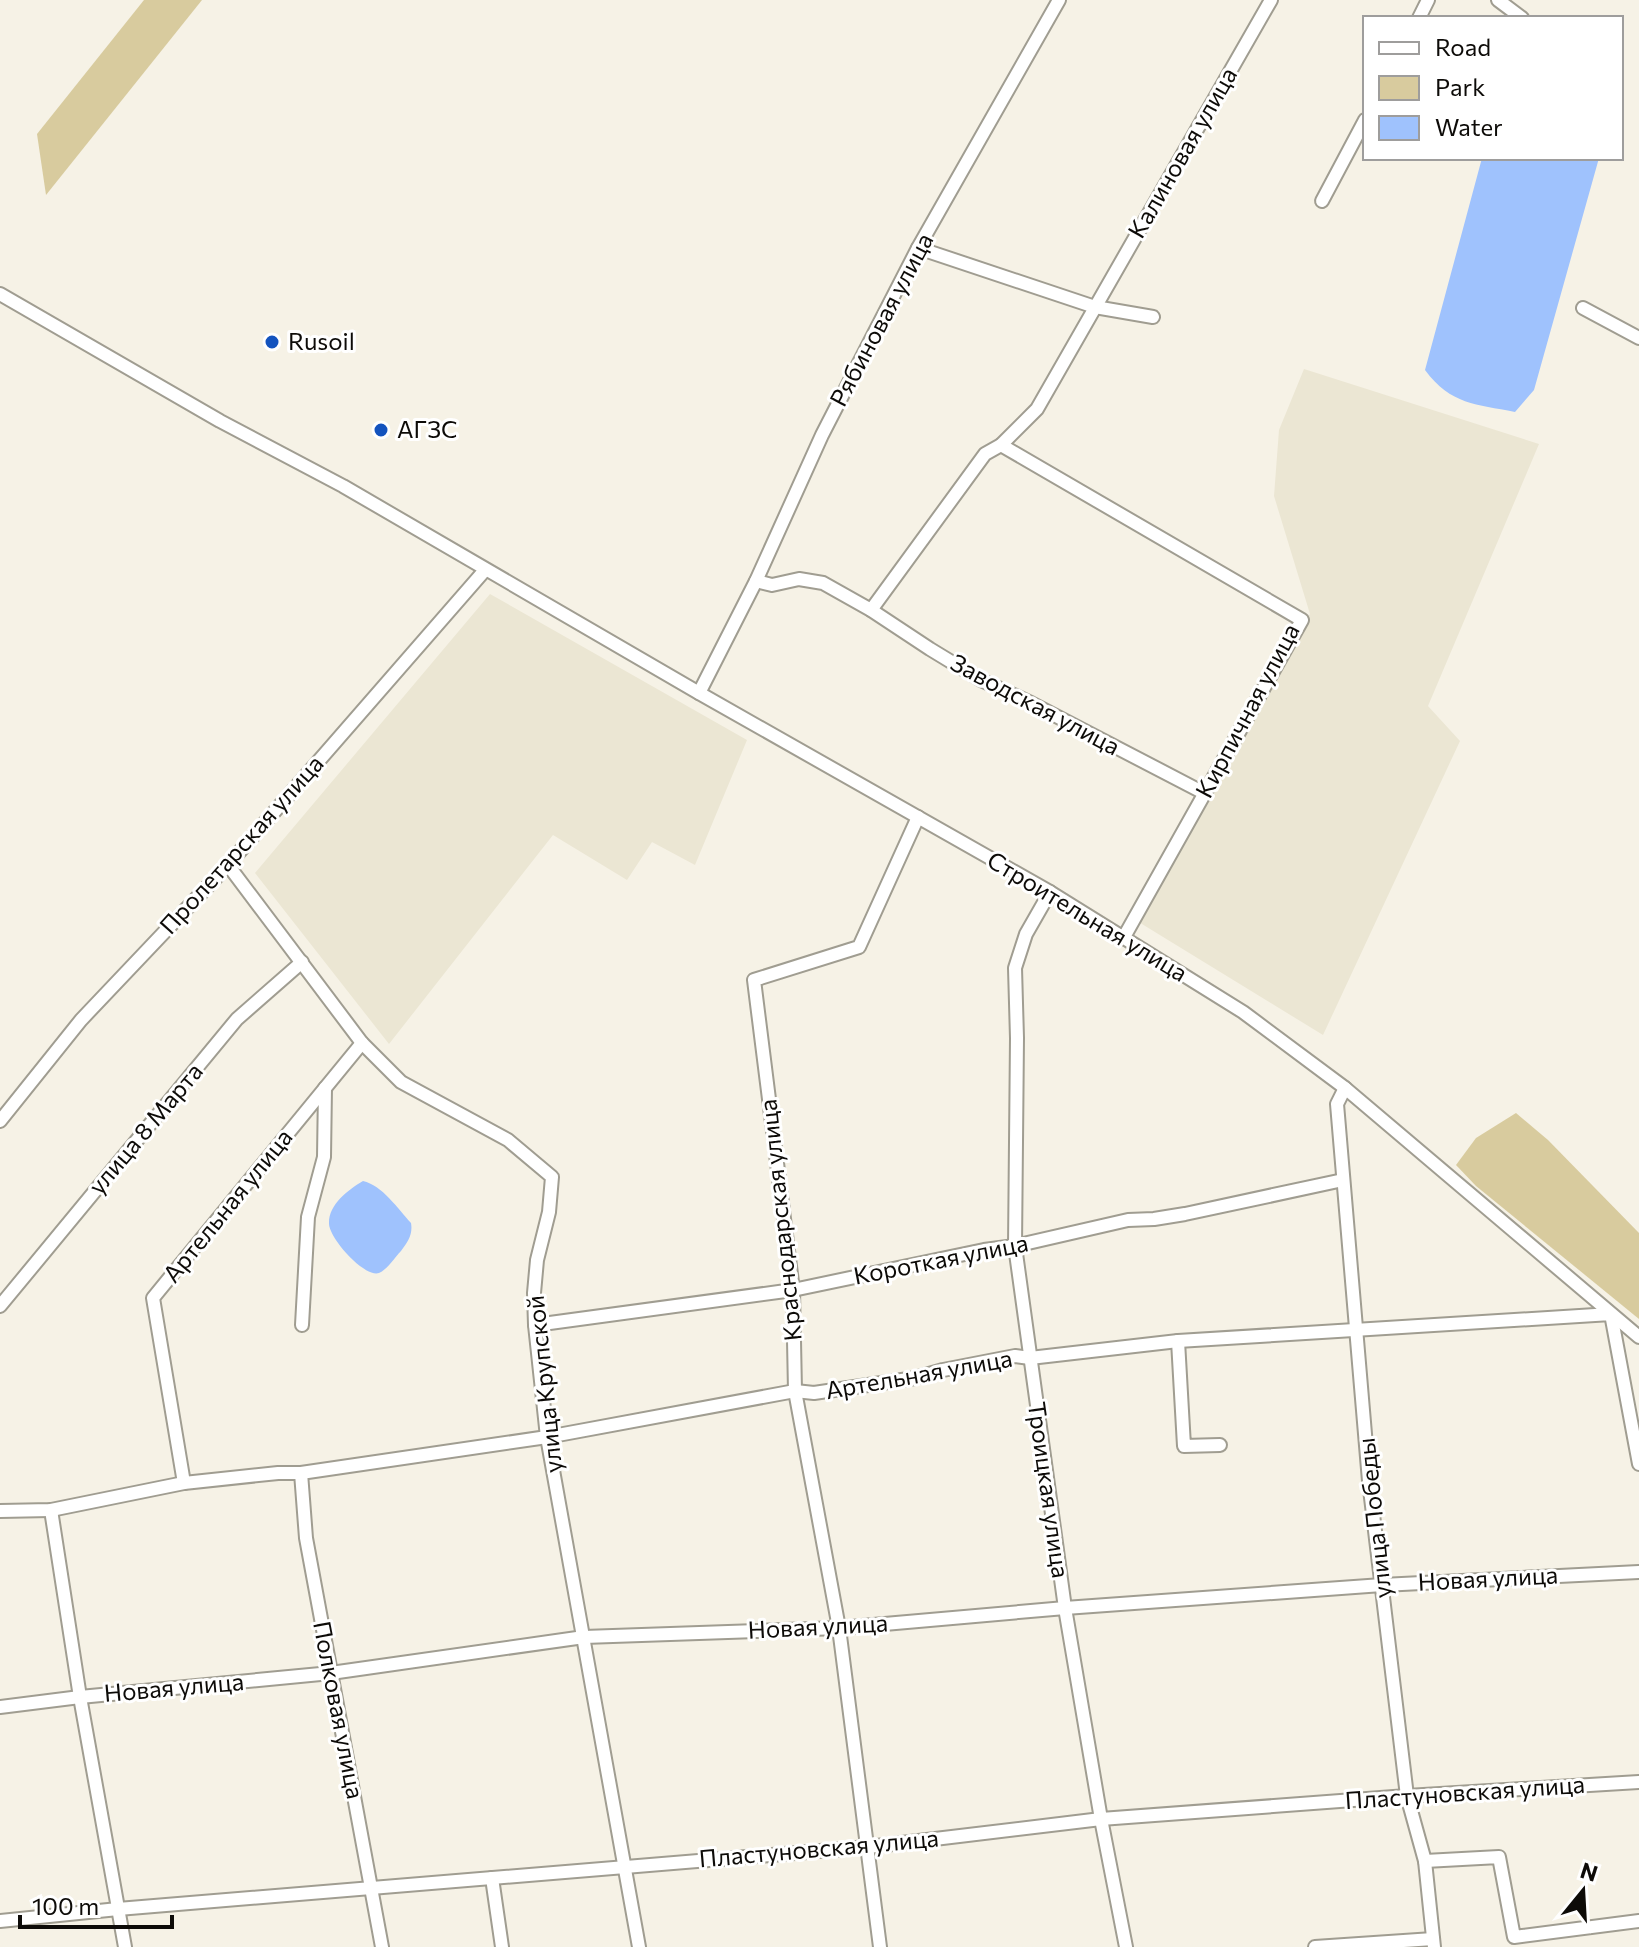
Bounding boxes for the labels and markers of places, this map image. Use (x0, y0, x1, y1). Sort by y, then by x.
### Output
place label: Rusoil (288, 326, 355, 355)
marker: Rusoil (263, 333, 281, 351)
place label: АГЗС (397, 414, 457, 443)
marker: АГЗС (372, 421, 390, 439)

